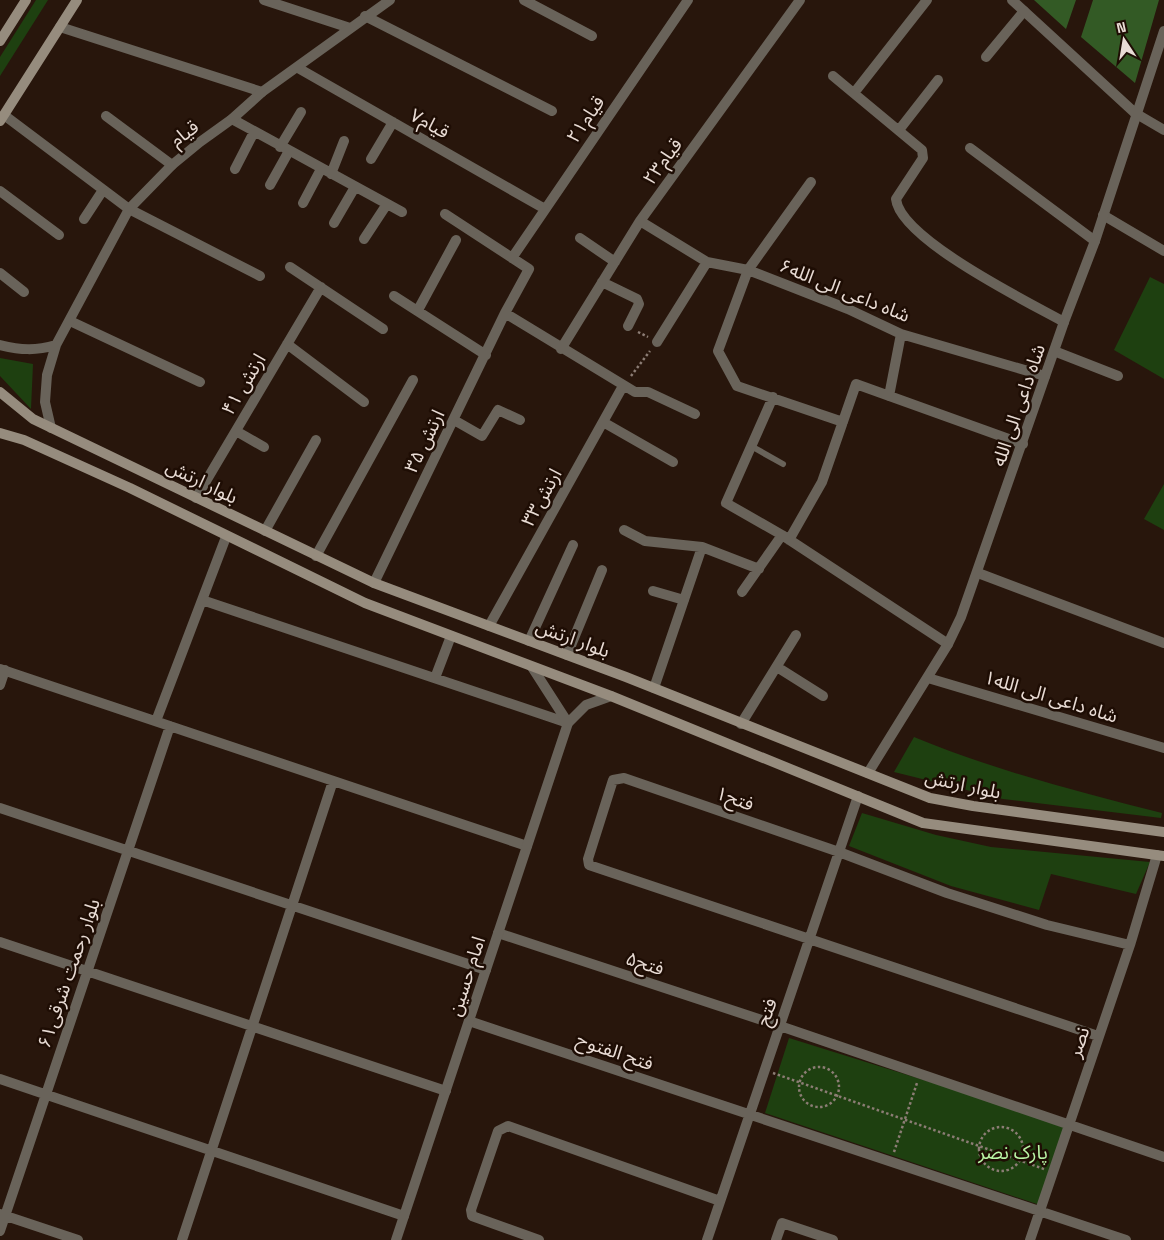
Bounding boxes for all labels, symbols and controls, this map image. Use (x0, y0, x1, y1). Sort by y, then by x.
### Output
north arrow (1099, 15, 1149, 65)
text: N (1115, 18, 1128, 37)
street label: قیام۲۱ (560, 91, 612, 149)
street label: قیام۷ (405, 103, 454, 146)
street label: قیام (165, 114, 205, 154)
street label: قیام۲۳ (637, 133, 689, 191)
street label: شاه داعی الی الله۶ (776, 253, 914, 328)
street label: شاه داعی الی الله (986, 341, 1051, 470)
street label: ارتش ۴۱ (215, 349, 271, 420)
street label: ارتش ۳۵ (398, 405, 450, 477)
street label: بلوار ارتش (162, 453, 242, 510)
street label: ارتش۳۳ (515, 464, 568, 531)
street label: بلوار ارتش (532, 614, 613, 663)
street label: شاه داعی الی الله۱ (981, 664, 1121, 729)
street label: بلوار ارتش (923, 764, 1003, 805)
street label: ۱فتح (712, 780, 757, 818)
street label: بلوار رحمت شرقی۶۱ (31, 895, 106, 1051)
street label: امام حسین (442, 933, 493, 1020)
street label: ۵فتح (622, 946, 667, 983)
street label: فتح (750, 995, 785, 1030)
street label: نصر (1061, 1024, 1095, 1062)
street label: فتح الفتوح (572, 1027, 657, 1078)
park label: پارک نصر (977, 1140, 1048, 1165)

